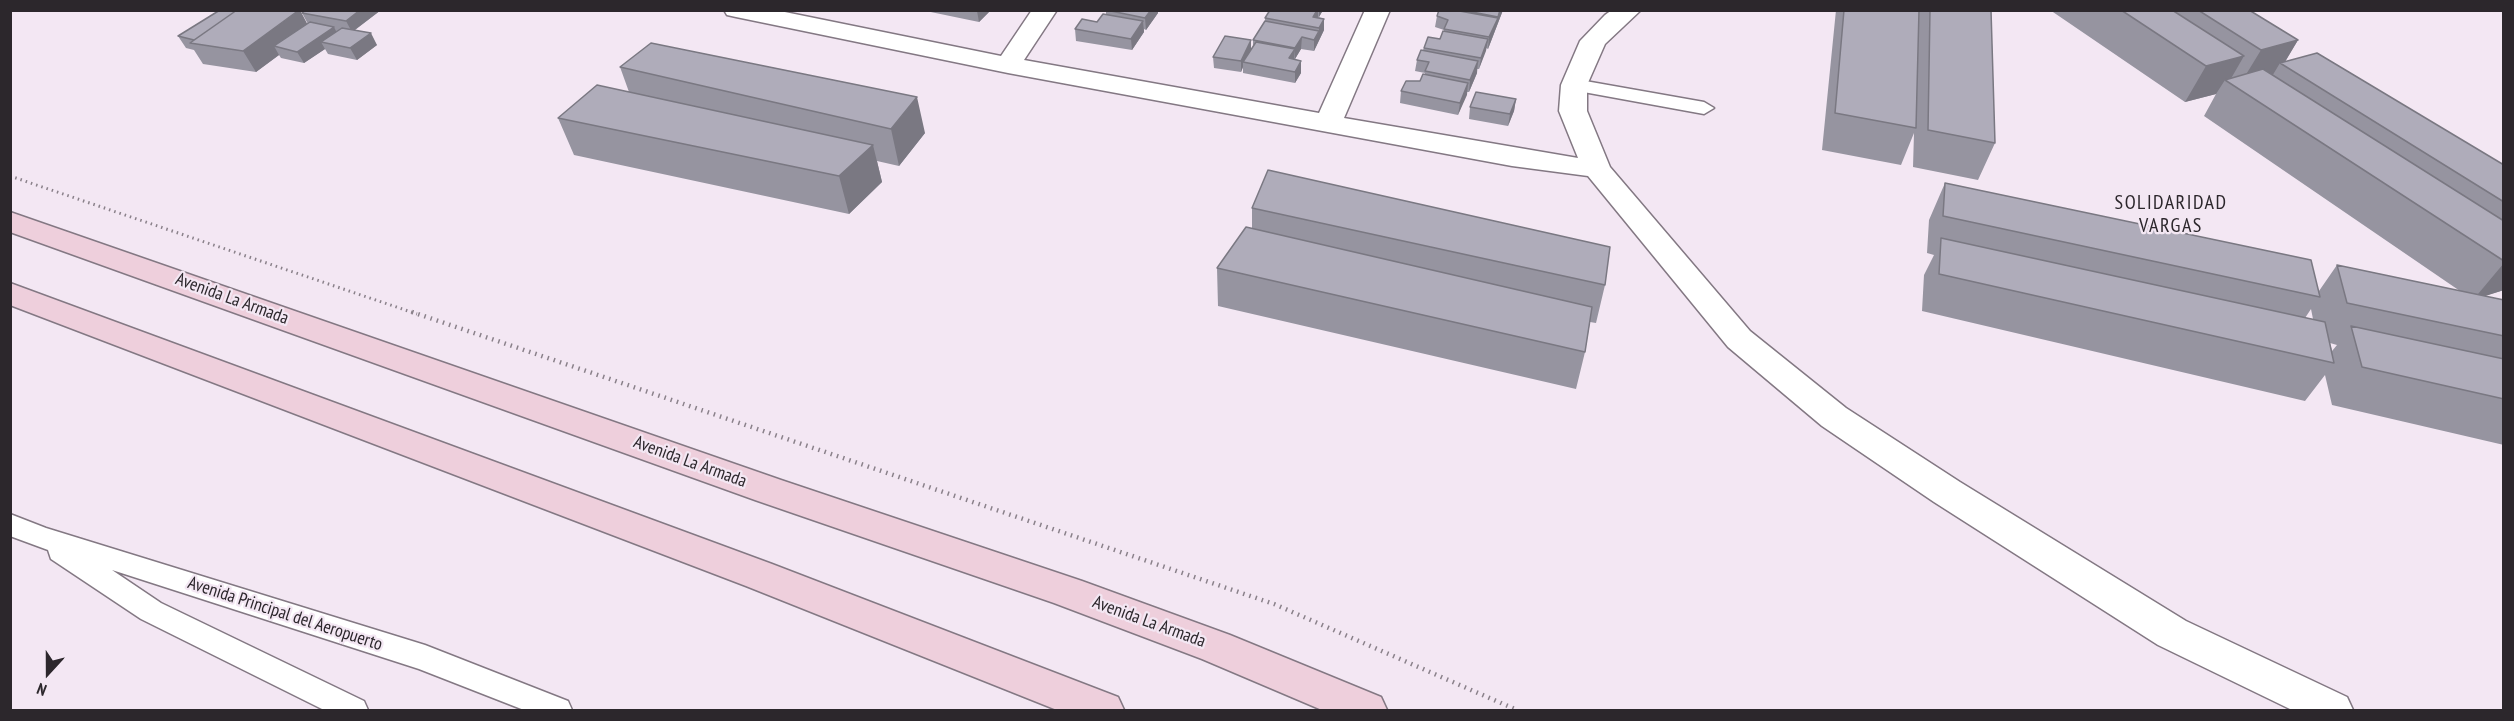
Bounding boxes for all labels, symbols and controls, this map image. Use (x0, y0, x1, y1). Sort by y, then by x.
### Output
district label: SOLIDARIDAD VARGAS (2115, 191, 2227, 238)
street label: Avenida La Armada (173, 269, 291, 329)
street label: Avenida La Armada (631, 432, 749, 492)
street label: Avenida Principal del Aeropuerto (185, 572, 385, 656)
street label: Avenida La Armada (1090, 592, 1208, 652)
north arrow (18, 643, 78, 703)
text: N (34, 679, 49, 701)

